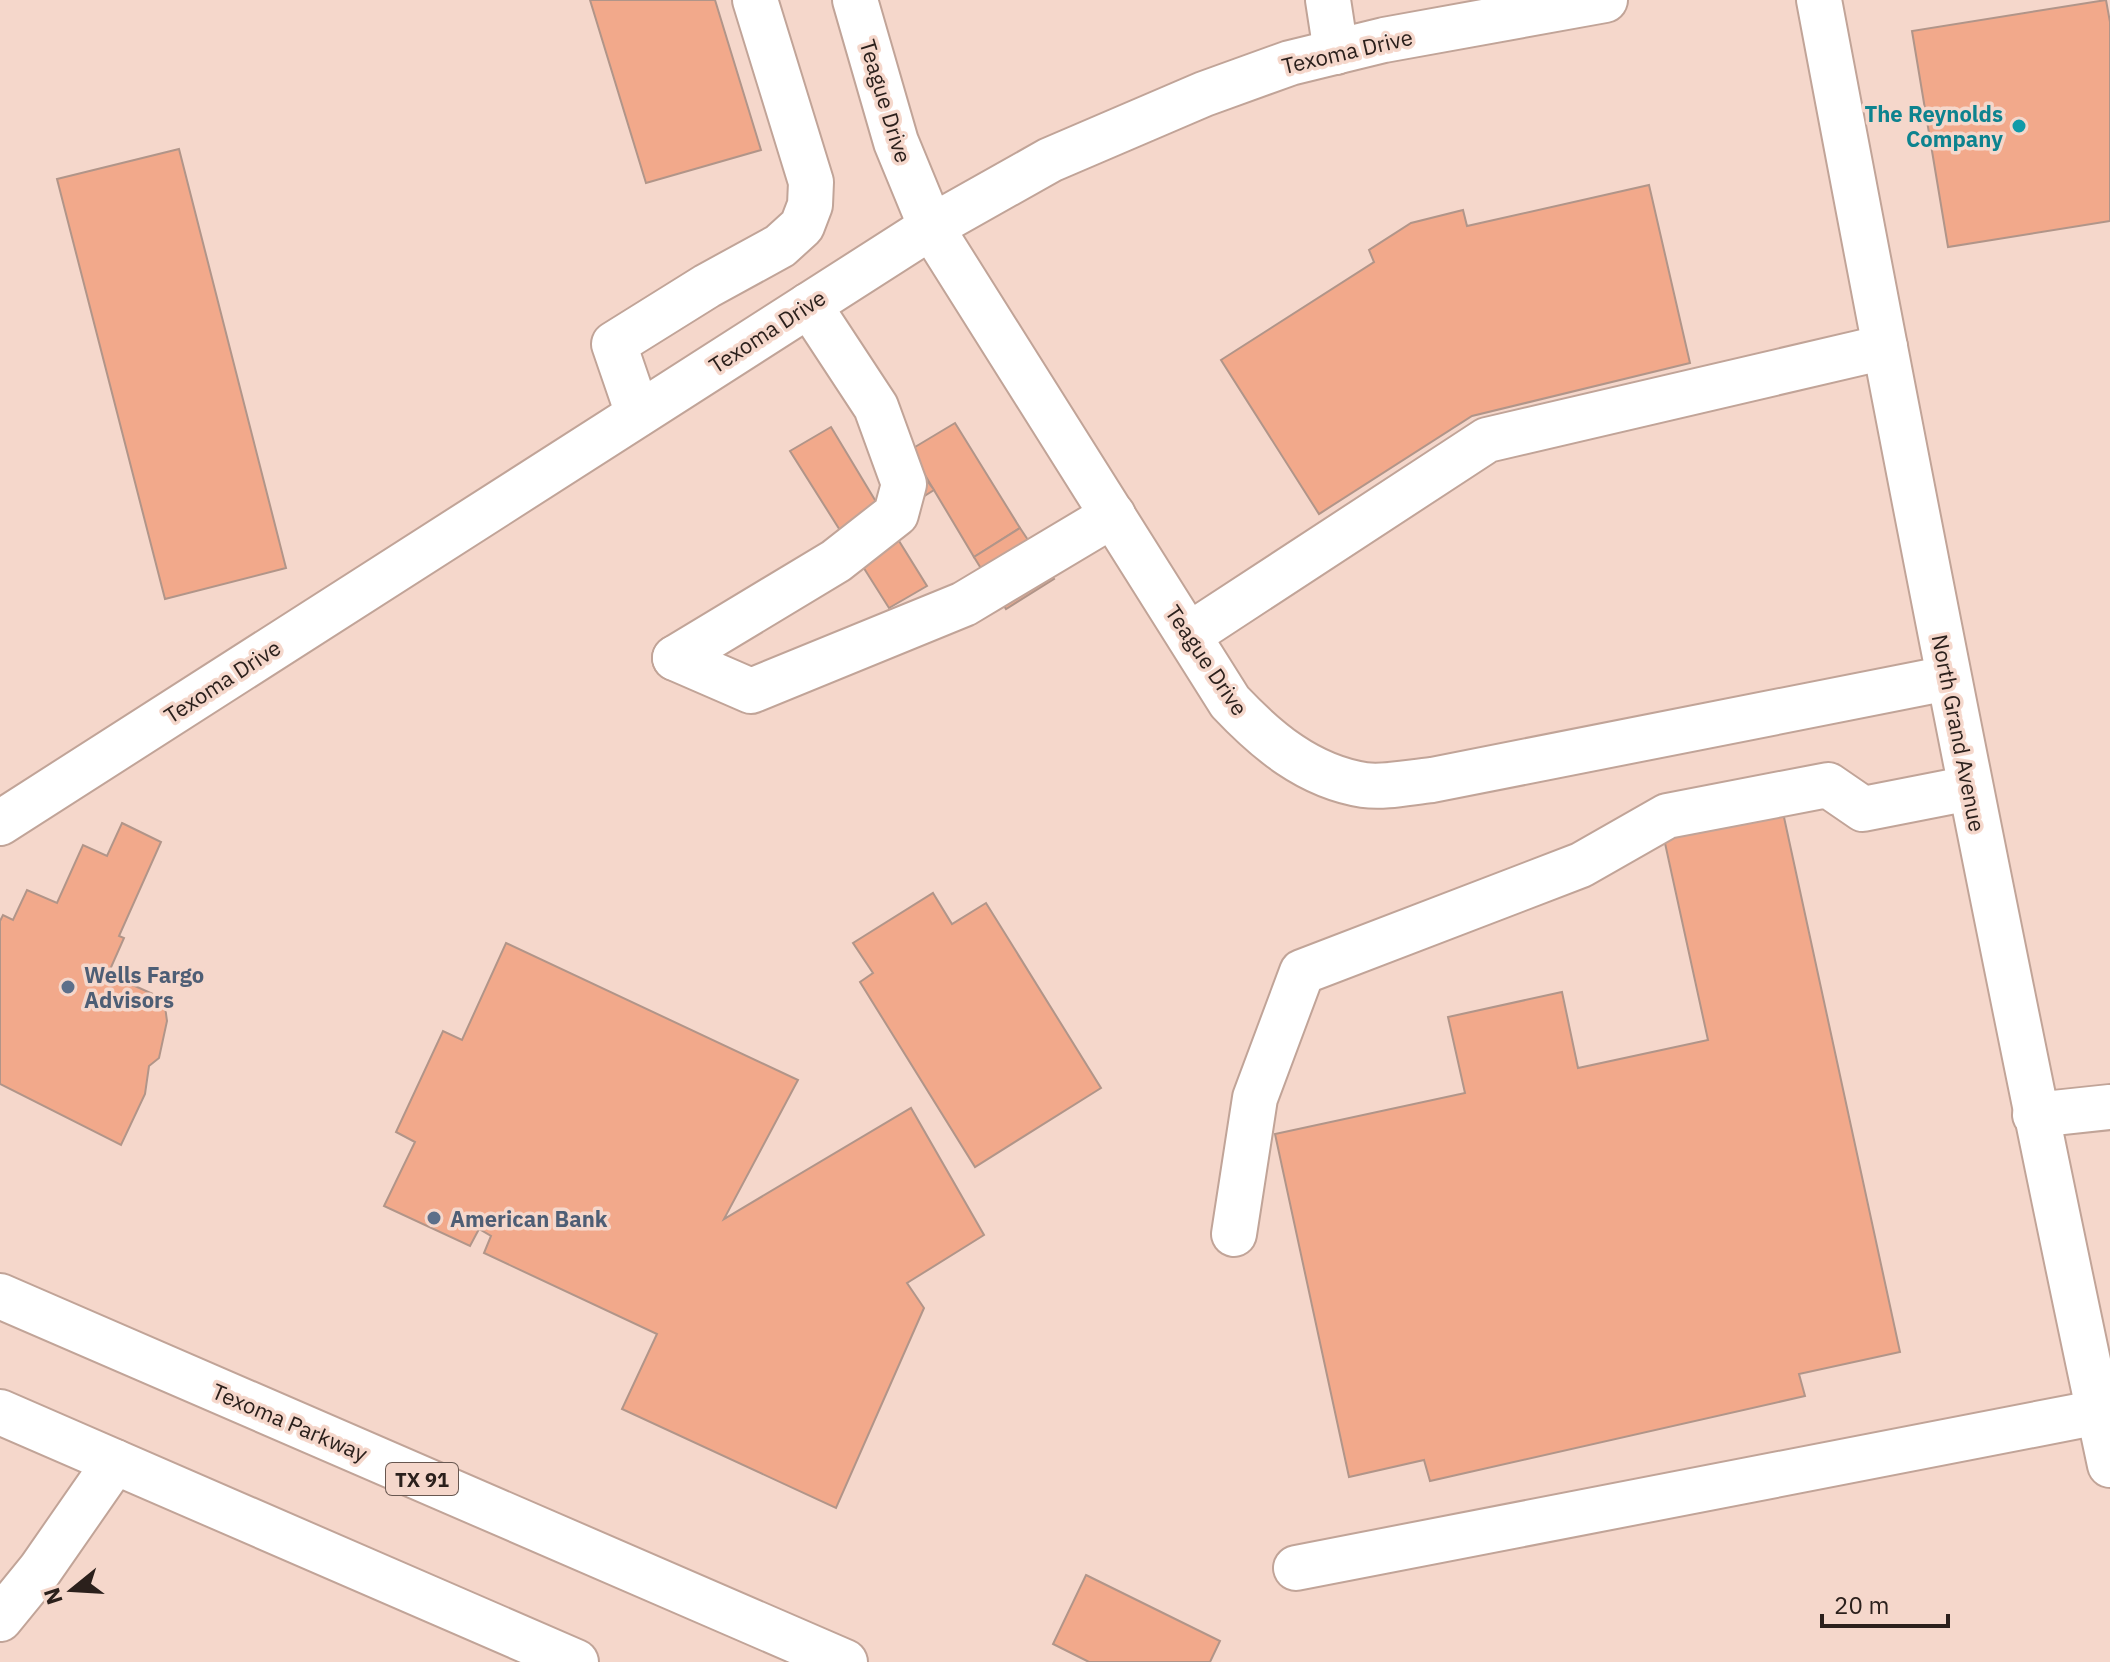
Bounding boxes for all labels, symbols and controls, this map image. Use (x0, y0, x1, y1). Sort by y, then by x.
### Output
street label: Texoma Drive (1279, 22, 1415, 80)
street label: Teague Drive (854, 36, 918, 166)
place label: The Reynolds Company (1864, 99, 2003, 153)
marker: The Reynolds Company (2010, 117, 2028, 135)
street label: Texoma Drive (703, 283, 831, 379)
street label: Teague Drive (1159, 599, 1255, 721)
street label: North Grand Avenue (1926, 632, 1992, 834)
street label: Texoma Drive (158, 633, 286, 729)
place label: Wells Fargo Advisors (84, 960, 204, 1014)
marker: Wells Fargo Advisors (59, 978, 77, 996)
place label: American Bank (450, 1204, 608, 1233)
marker: American Bank (425, 1209, 443, 1227)
street label: Texoma Parkway (208, 1376, 372, 1468)
road number: TX 91 (386, 1463, 458, 1495)
north arrow (32, 1550, 112, 1630)
scale bar (1822, 1578, 1948, 1628)
text: N (36, 1584, 69, 1608)
text: 20 m (1834, 1589, 1889, 1621)

